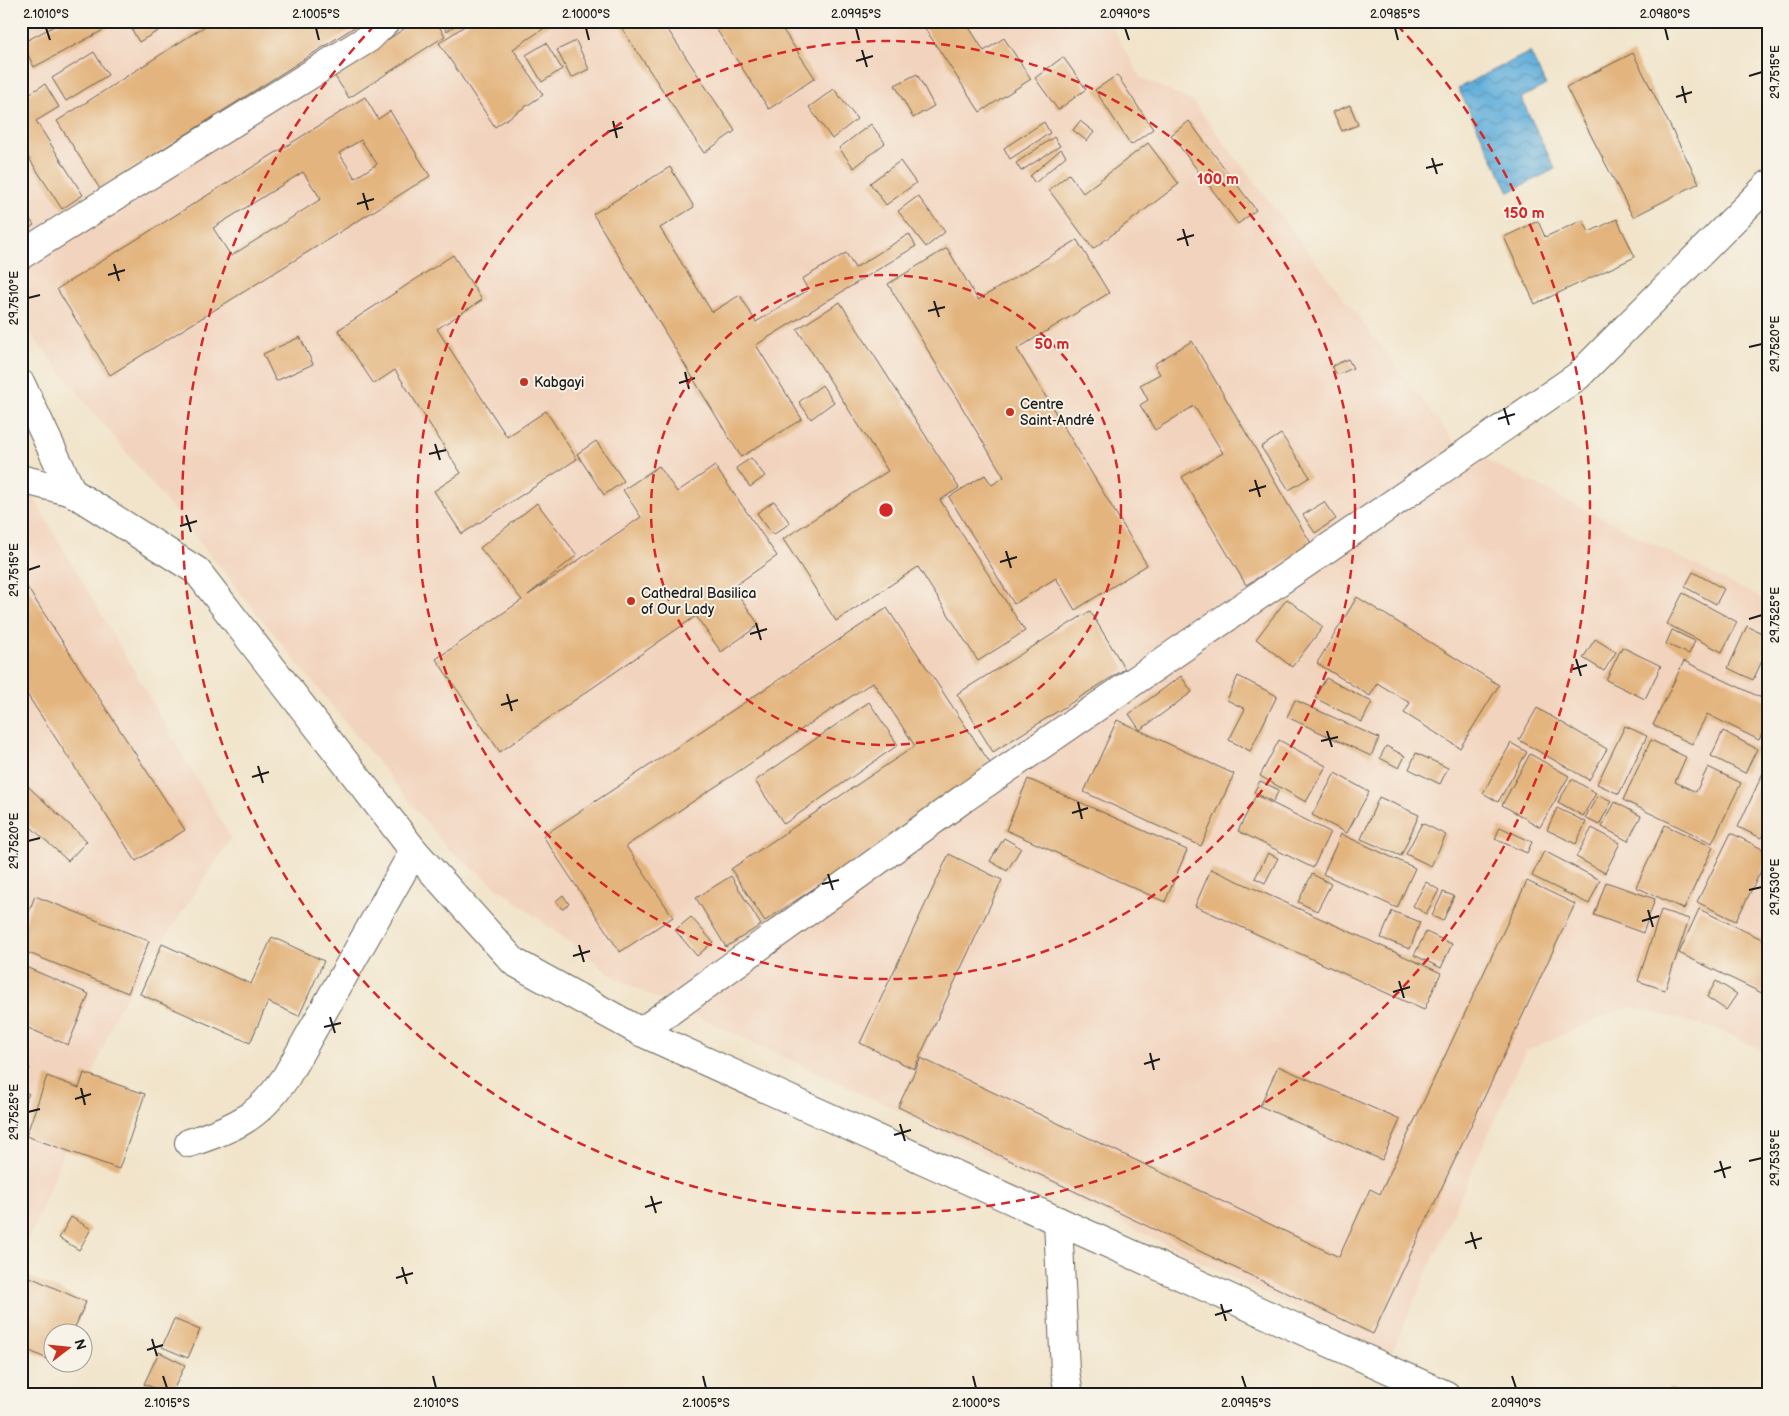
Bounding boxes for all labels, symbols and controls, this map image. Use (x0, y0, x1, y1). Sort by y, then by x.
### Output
text: 2.1010°S (23, 7, 69, 22)
text: 2.1005°S (292, 7, 340, 22)
text: 2.1000°S (562, 7, 610, 22)
text: 2.0995°S (831, 7, 881, 22)
text: 2.0990°S (1100, 7, 1150, 22)
text: 2.0985°S (1370, 7, 1420, 22)
text: 2.0980°S (1640, 7, 1690, 22)
text: 29.7515°E (1768, 45, 1783, 99)
text: 100 m (1197, 170, 1239, 189)
text: 150 m (1503, 204, 1545, 223)
text: 29.7510°E (7, 271, 22, 325)
text: 29.7520°E (1768, 316, 1783, 372)
text: 50 m (1035, 335, 1070, 354)
place label: Kabgayi (534, 374, 584, 391)
marker: Kabgayi (518, 376, 530, 388)
place label: Centre Saint-André (1020, 396, 1095, 429)
marker: Centre Saint-André (1004, 406, 1016, 418)
centre of rings (877, 501, 895, 519)
text: 29.7515°E (7, 543, 22, 597)
place label: Cathedral Basilica of Our Lady (641, 585, 756, 618)
text: 29.7525°E (1768, 587, 1783, 643)
marker: Cathedral Basilica of Our Lady (625, 595, 637, 607)
text: 29.7520°E (7, 813, 22, 869)
text: 29.7530°E (1768, 858, 1783, 916)
text: 29.7525°E (7, 1084, 22, 1140)
text: 29.7535°E (1768, 1130, 1783, 1186)
north arrow (42, 1324, 92, 1374)
text: N (70, 1337, 90, 1352)
text: 2.1015°S (144, 1396, 190, 1411)
text: 2.1010°S (413, 1396, 459, 1411)
text: 2.1005°S (682, 1396, 730, 1411)
text: 2.1000°S (952, 1396, 1000, 1411)
text: 2.0995°S (1221, 1396, 1271, 1411)
text: 2.0990°S (1491, 1396, 1541, 1411)

